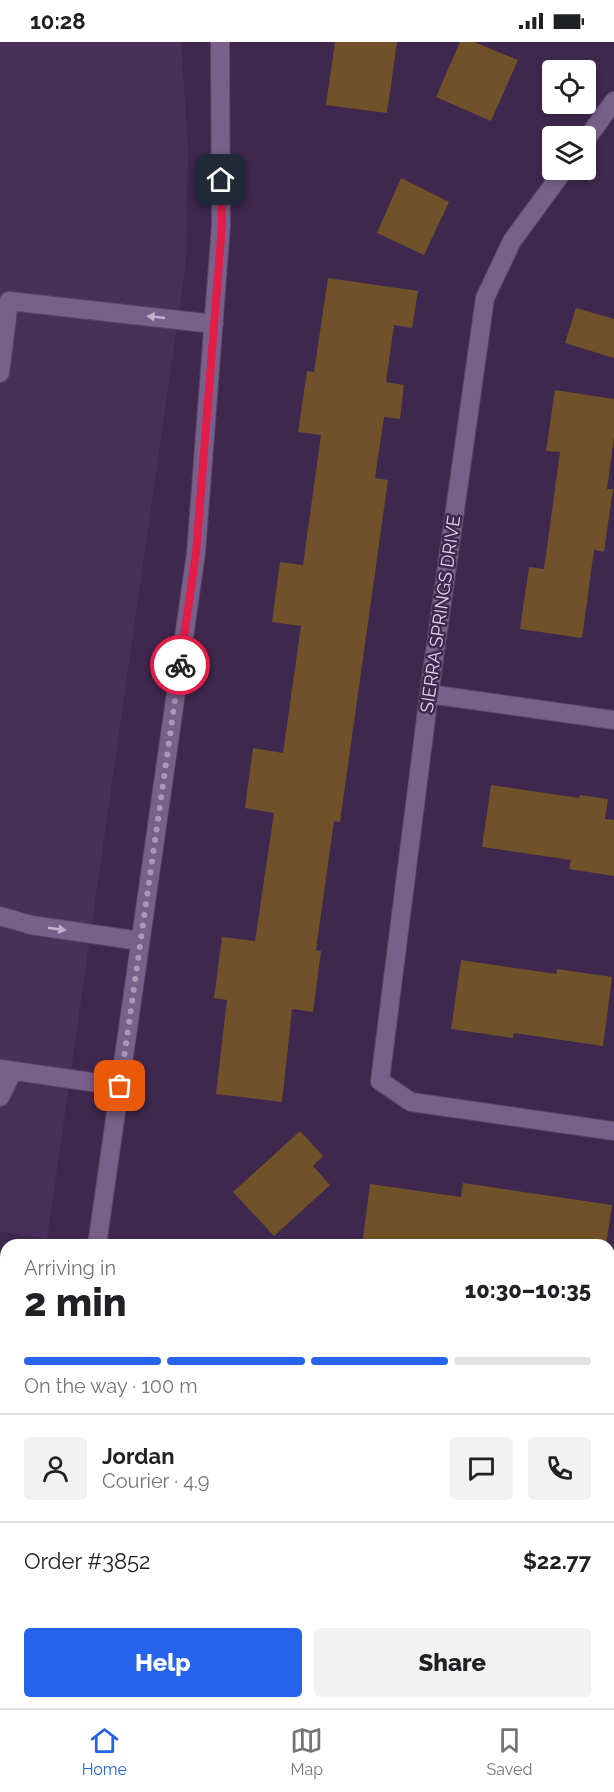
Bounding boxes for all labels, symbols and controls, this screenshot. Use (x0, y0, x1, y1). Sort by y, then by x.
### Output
text: 10:28 (30, 8, 86, 34)
map controls (542, 60, 596, 180)
button: locate (542, 60, 596, 114)
button: layers (542, 126, 596, 180)
pin (195, 154, 246, 205)
icon: home (204, 163, 237, 196)
one-way arrow (146, 313, 165, 322)
street label: SIERRA SPRINGS DRIVE (416, 514, 464, 714)
courier (150, 635, 210, 695)
icon: bike (164, 649, 197, 682)
one-way arrow (47, 924, 66, 933)
pin (94, 1060, 145, 1111)
icon: bag (103, 1069, 136, 1102)
text: Arriving in (24, 1256, 116, 1280)
text: 10:30–10:35 (465, 1277, 591, 1303)
text: 2 min (24, 1279, 127, 1325)
text: On the way · 100 m (24, 1374, 198, 1398)
button: person (24, 1437, 87, 1500)
button: chat (450, 1437, 513, 1500)
button: phone (528, 1437, 591, 1500)
text: Jordan (102, 1443, 174, 1469)
text: Courier · 4.9 (102, 1469, 210, 1493)
text: Order #3852 (24, 1548, 150, 1574)
text: $22.77 (523, 1548, 591, 1574)
button: Help (24, 1628, 302, 1697)
button: Share (314, 1628, 591, 1697)
tab: Home (82, 1724, 127, 1779)
tab: Map (290, 1724, 323, 1779)
tab: Saved (487, 1724, 532, 1779)

